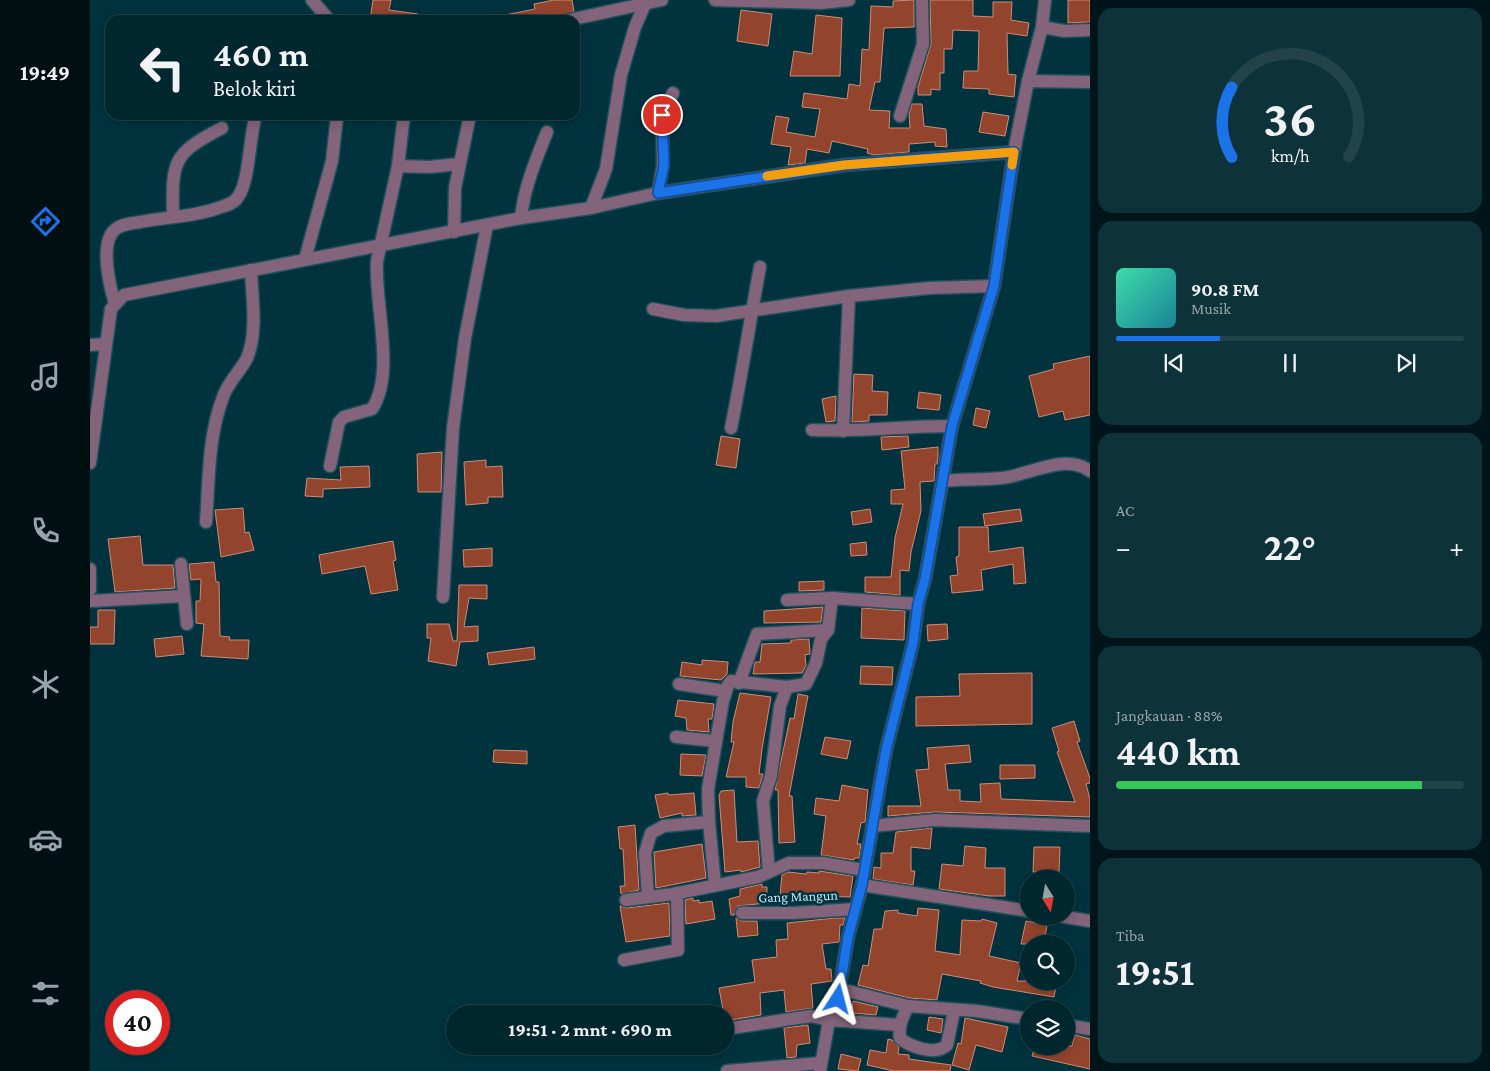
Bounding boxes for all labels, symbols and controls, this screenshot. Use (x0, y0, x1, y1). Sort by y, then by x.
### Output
icon: left (130, 35, 195, 100)
text: 460 m (213, 35, 309, 74)
text: 19:49 (20, 60, 70, 85)
text: Belok kiri (213, 76, 296, 101)
text: 36 (1263, 89, 1317, 147)
pin (641, 94, 683, 136)
icon: arrive (648, 101, 676, 129)
text: km/h (1271, 146, 1310, 166)
icon: directions (28, 204, 63, 239)
text: 90.8 FM (1191, 279, 1259, 300)
text: Musik (1191, 300, 1231, 317)
icon: previous (1160, 349, 1188, 377)
icon: pause (1276, 349, 1304, 377)
icon: next (1392, 349, 1420, 377)
icon: music (28, 359, 63, 394)
text: AC (1116, 502, 1134, 519)
icon: phone (28, 513, 63, 548)
text: 22° (1264, 526, 1316, 568)
text: − (1116, 532, 1131, 563)
text: + (1449, 532, 1464, 563)
icon: climate (28, 667, 63, 702)
text: Jangkauan · 88% (1116, 707, 1223, 724)
text: 440 km (1116, 731, 1240, 773)
icon: car (28, 822, 63, 857)
north arrow (1020, 870, 1075, 925)
map controls (1020, 870, 1075, 1055)
street label: Gang Mangun (758, 887, 839, 905)
text: Tiba (1116, 927, 1145, 944)
button: search (1020, 935, 1075, 990)
text: 19:51 (1116, 951, 1194, 993)
position arrow (811, 972, 863, 1024)
icon: filters (28, 976, 63, 1011)
speed limit sign: 40 (105, 990, 170, 1055)
button: layers (1020, 1000, 1075, 1055)
text: 19:51 · 2 mnt · 690 m (508, 1019, 672, 1040)

